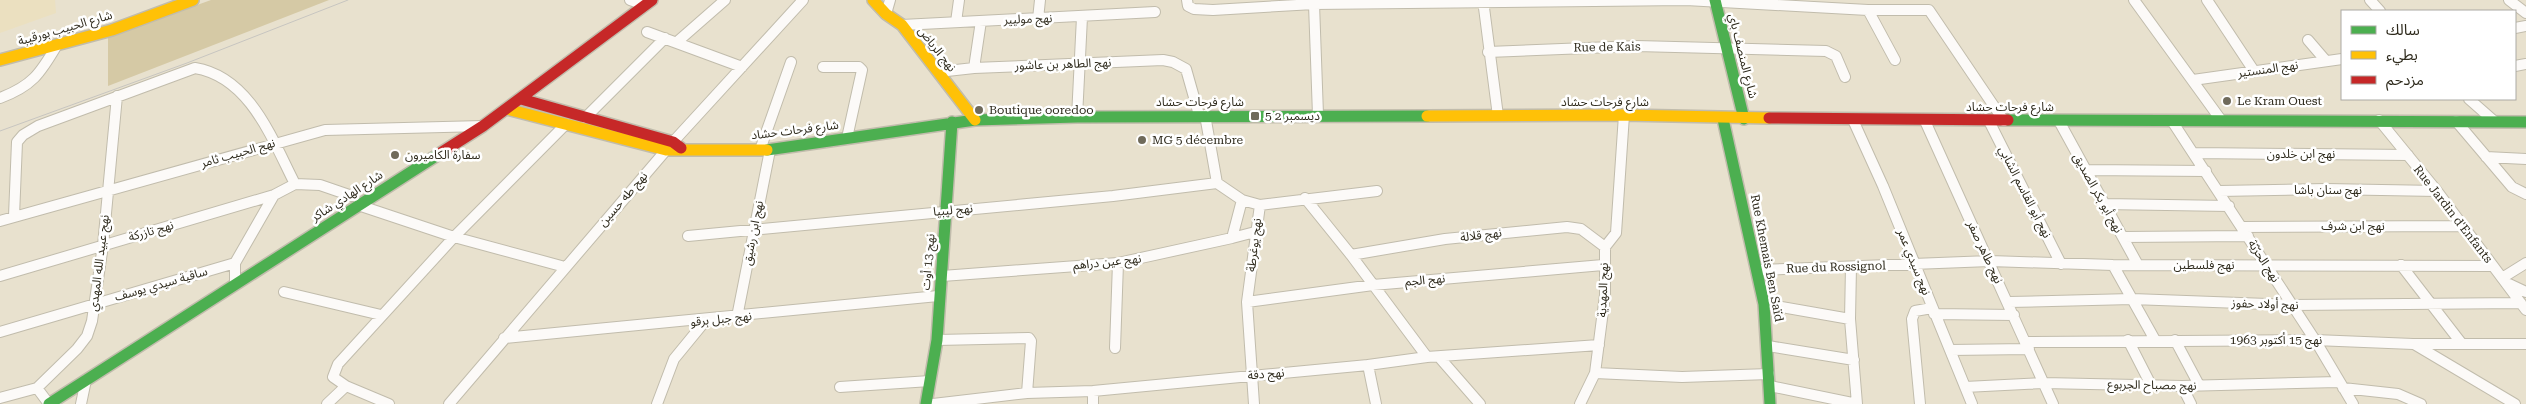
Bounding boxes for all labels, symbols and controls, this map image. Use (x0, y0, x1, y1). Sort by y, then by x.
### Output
street label: شارع الحبيب بورقيبة (16, 8, 114, 50)
legend (2341, 10, 2516, 100)
street label: نهج موليير (1002, 11, 1053, 29)
street label: شارع المنصف باي (1723, 12, 1760, 101)
text: سالك (2386, 21, 2420, 39)
street label: نهج الرياض (914, 24, 959, 76)
street label: Rue de Kais (1573, 39, 1641, 55)
text: بطيء (2386, 46, 2418, 66)
street label: نهج الطاهر بن عاشور (1013, 55, 1112, 75)
street label: نهج المنستير (2236, 58, 2299, 82)
text: مزدحم (2386, 71, 2424, 91)
place label: Le Kram Ouest (2237, 94, 2322, 108)
street label: شارع فرحات حشاد (1156, 95, 1244, 111)
street label: شارع فرحات حشاد (1561, 95, 1649, 111)
marker: Le Kram Ouest (2221, 95, 2233, 107)
street label: شارع فرحات حشاد (1966, 100, 2054, 116)
place label: Boutique ooredoo (989, 103, 1094, 117)
marker: Boutique ooredoo (973, 104, 985, 116)
place label: 5 ديسمبر 2 (1265, 109, 1320, 123)
marker: 5 ديسمبر 2 (1249, 110, 1261, 122)
street label: شارع فرحات حشاد (750, 118, 840, 144)
place label: MG 5 décembre (1152, 133, 1243, 147)
marker: MG 5 décembre (1136, 134, 1148, 146)
street label: نهج الحبيب ثامر (198, 136, 277, 172)
street label: نهج أبو القاسم الشابي (1993, 143, 2055, 242)
street label: نهج ابن خلدون (2267, 147, 2335, 163)
place label: سفارة الكاميرون (405, 148, 480, 162)
marker: سفارة الكاميرون (389, 149, 401, 161)
street label: نهج أبو بكر الصديق (2069, 150, 2126, 236)
street label: Rue Jardin d'Enfants (2411, 162, 2496, 266)
street label: شارع الهادي شاكر (308, 168, 387, 227)
street label: نهج طه حسين (596, 169, 652, 230)
street label: نهج سنان باشا (2294, 183, 2362, 199)
street label: Rue Khemais Ben Saïd (1748, 193, 1786, 323)
street label: نهج ابن رشيق (740, 199, 768, 267)
street label: نهج ليبيا (933, 201, 974, 221)
street label: نهج عبيد الله المهدي (86, 214, 115, 312)
street label: نهج يوغرطة (1244, 217, 1266, 273)
street label: نهج طاهر صفر (1962, 217, 2006, 287)
street label: نهج تازركة (127, 218, 176, 246)
street label: نهج ابن شرف (2321, 219, 2385, 235)
street label: نهج قلالة (1459, 226, 1503, 246)
street label: نهج سيدي عمر (1891, 226, 1934, 298)
street label: نهج 13 أوت (918, 233, 939, 291)
street label: نهج الحرّيّة (2243, 237, 2283, 286)
street label: نهج عين دراهم (1072, 251, 1142, 275)
street label: Rue du Rossignol (1786, 258, 1886, 276)
street label: نهج فلسطين (2173, 258, 2235, 274)
street label: نهج المهدية (1595, 262, 1613, 318)
street label: ساقية سيدي يوسف (113, 264, 210, 307)
street label: نهج الجم (1404, 271, 1446, 291)
street label: نهج أولاد حفوز (2230, 295, 2299, 314)
street label: نهج جبل برقو (690, 309, 753, 331)
street label: نهج 15 أكتوبر 1963 (2230, 332, 2322, 349)
street label: نهج دقة (1247, 365, 1285, 385)
street label: نهج مصباح الجربوع (2107, 377, 2197, 395)

